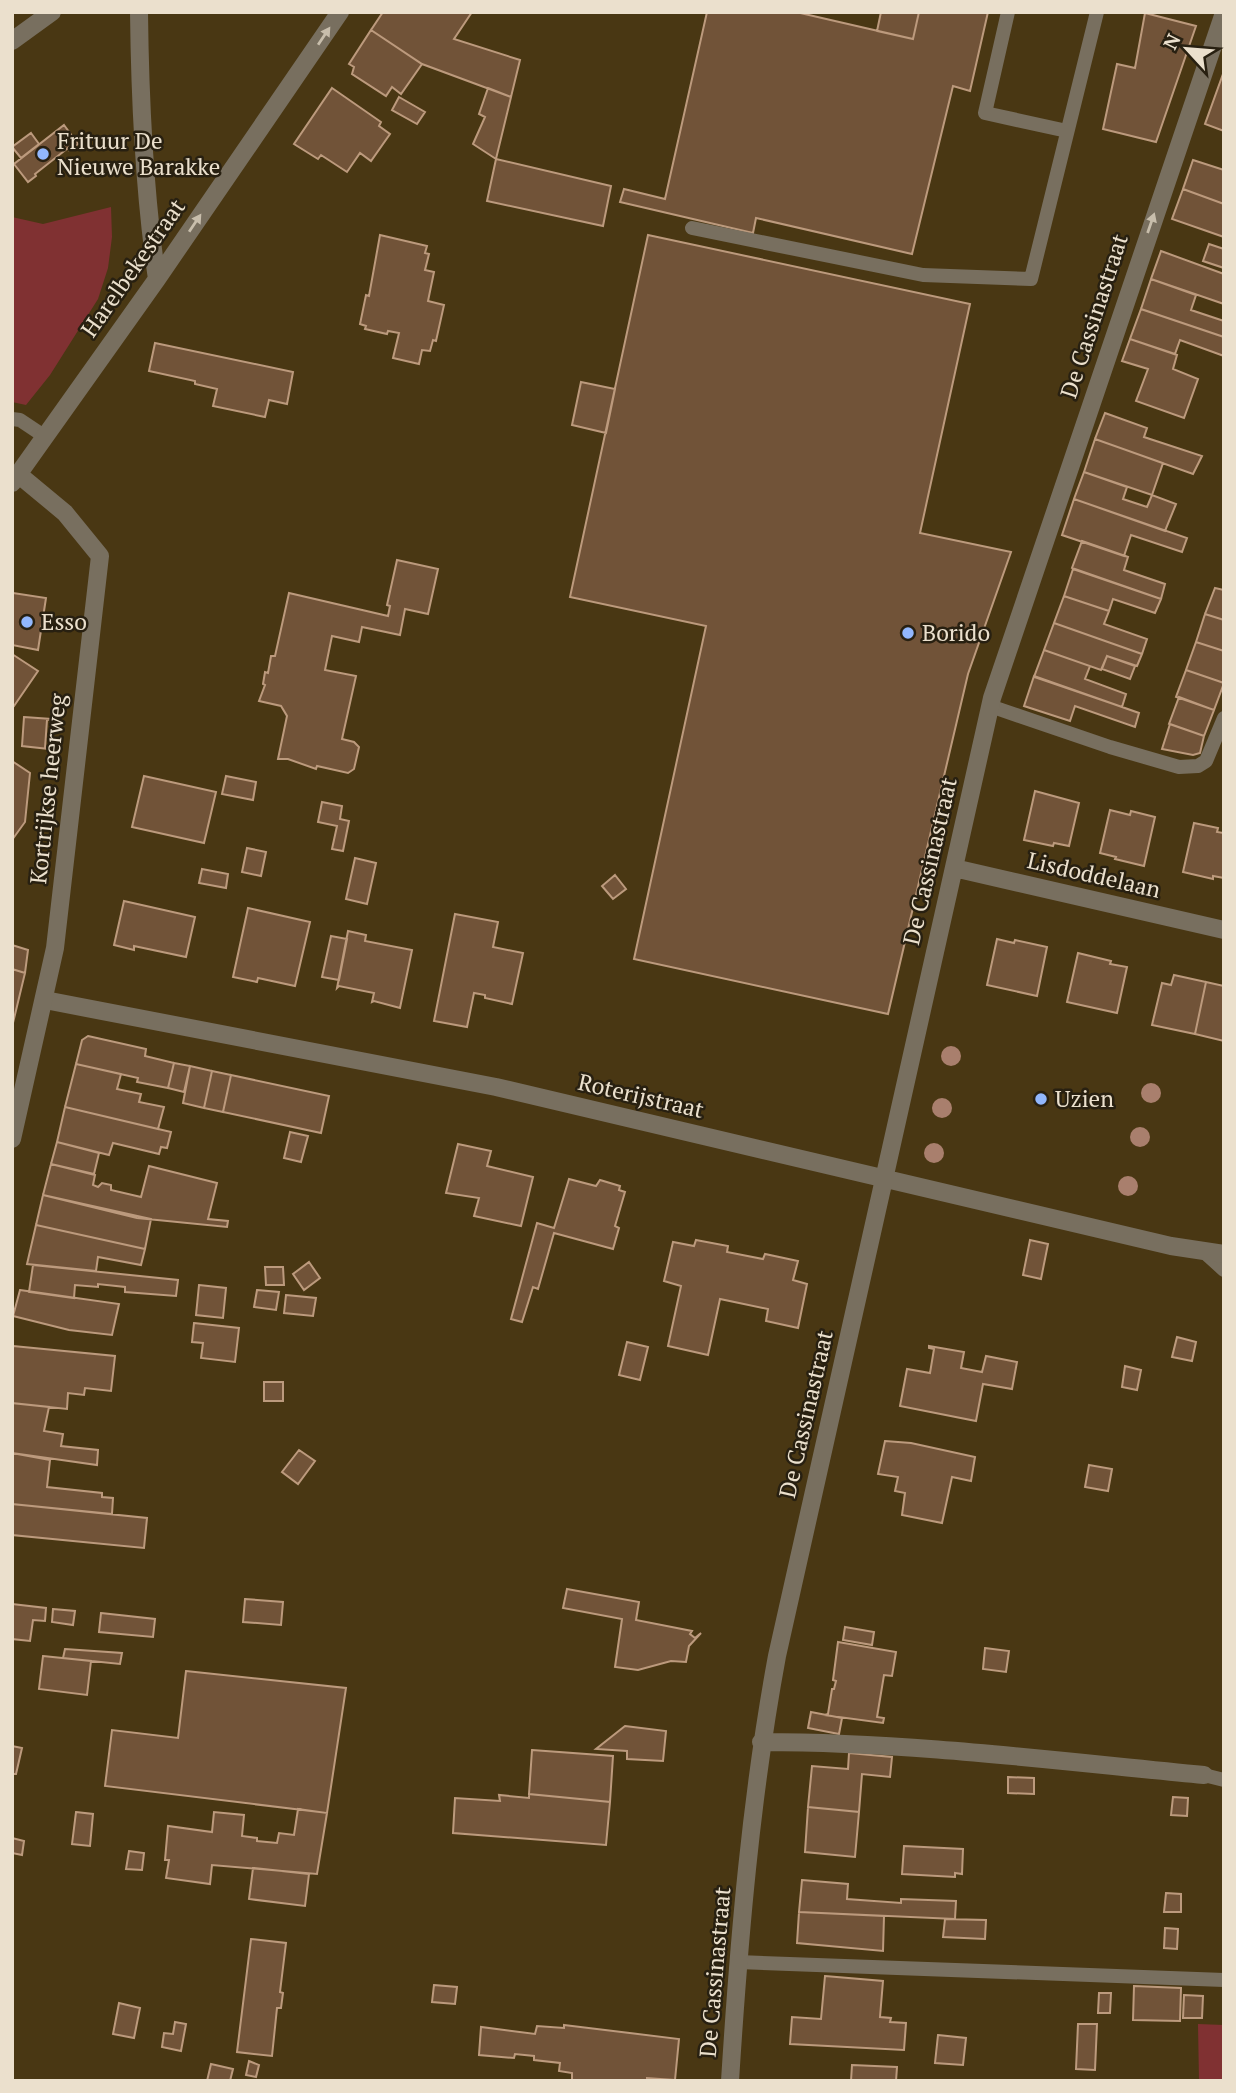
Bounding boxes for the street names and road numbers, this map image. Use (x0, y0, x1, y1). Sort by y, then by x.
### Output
street label: Harelbekestraat (73, 192, 192, 343)
street label: De Cassinastraat (1052, 229, 1135, 402)
street label: Kortrijkse heerweg (22, 691, 73, 886)
street label: De Cassinastraat (895, 774, 964, 948)
street label: Lisdoddelaan (1024, 844, 1164, 905)
street label: Roterijstraat (575, 1066, 708, 1125)
street label: De Cassinastraat (771, 1327, 840, 1501)
street label: De Cassinastraat (692, 1885, 737, 2059)

